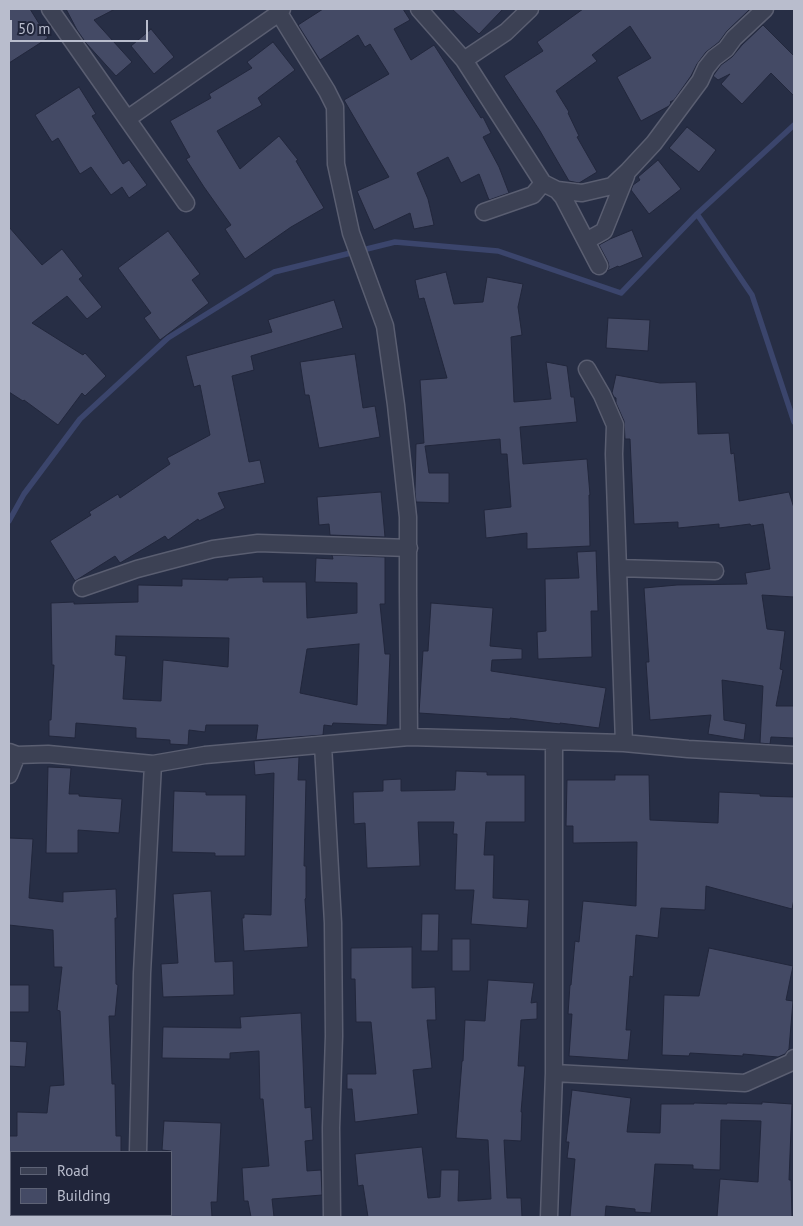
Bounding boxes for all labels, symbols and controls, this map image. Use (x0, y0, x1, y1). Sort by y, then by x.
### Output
scale bar (12, 10, 150, 42)
text: 50 m (18, 19, 51, 38)
legend (10, 1151, 172, 1216)
text: Road (57, 1161, 89, 1180)
text: Building (57, 1186, 111, 1205)

